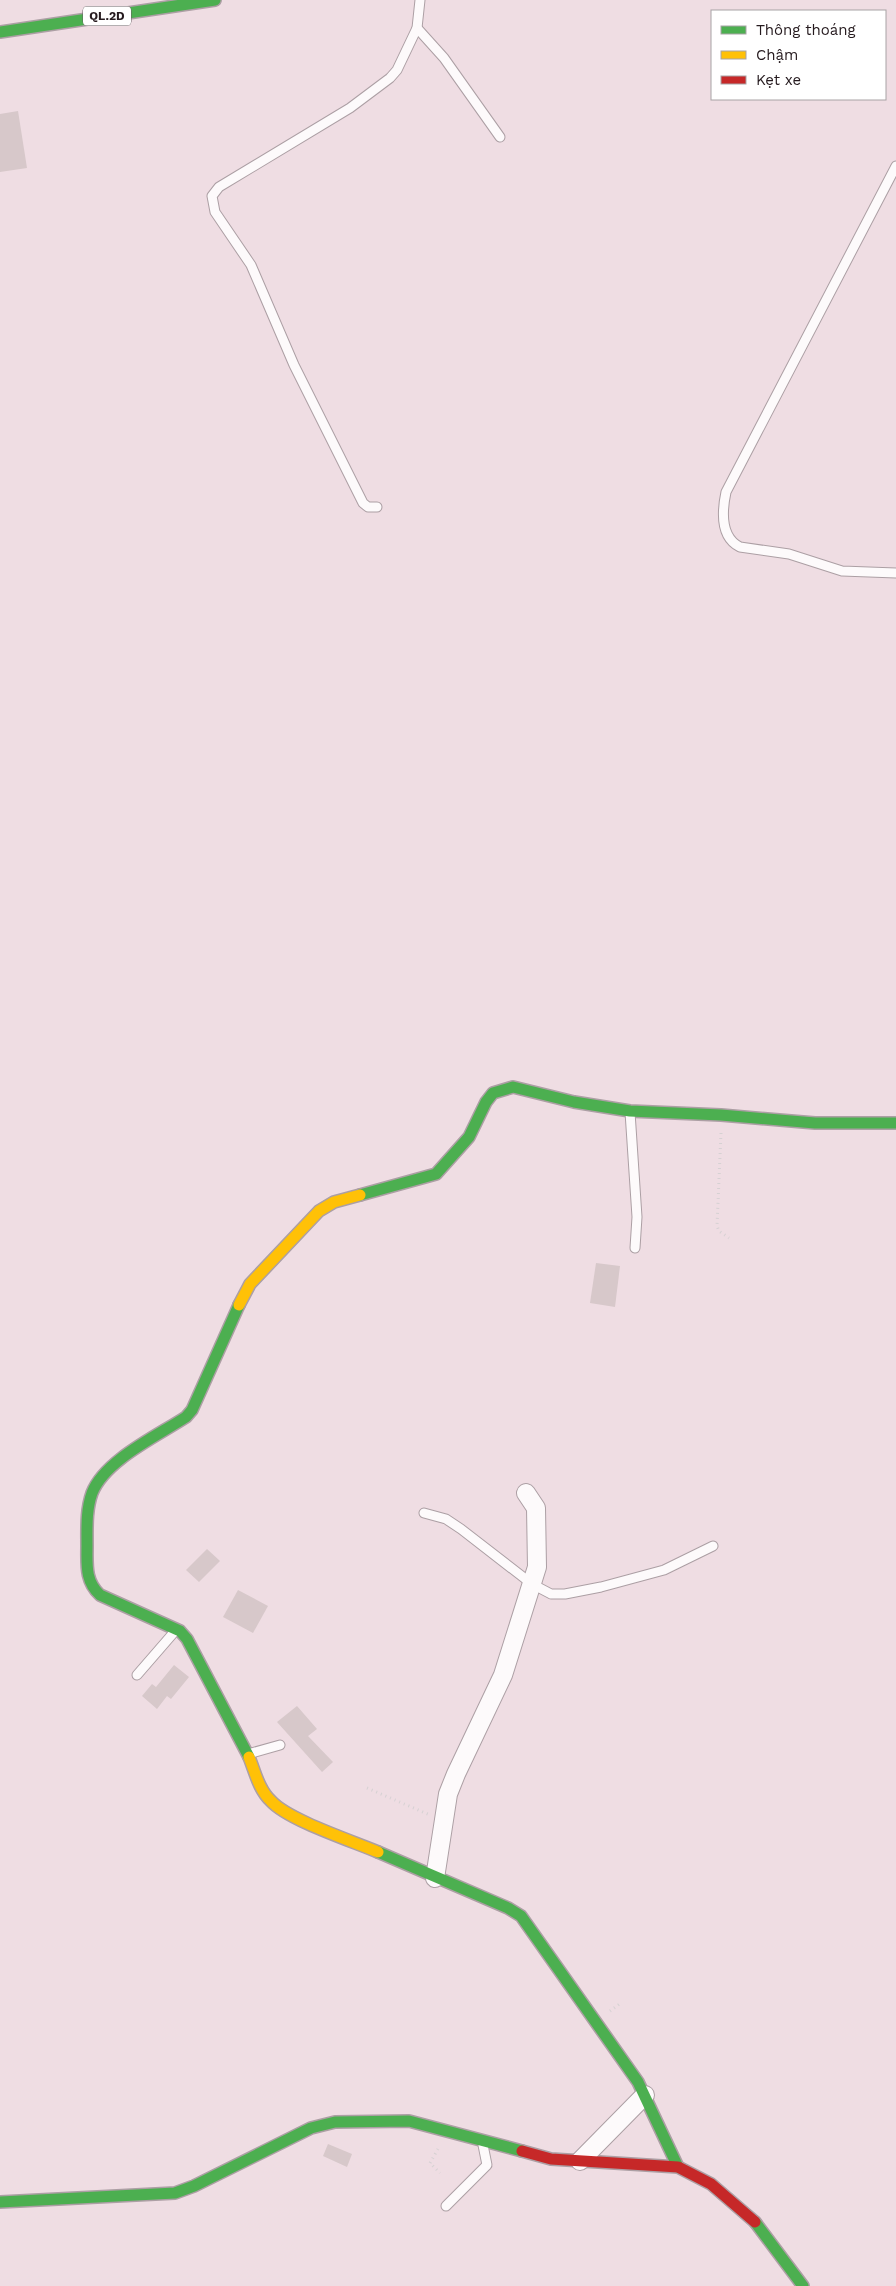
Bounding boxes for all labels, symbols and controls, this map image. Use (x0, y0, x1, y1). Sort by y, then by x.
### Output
road number: QL.2D (83, 7, 131, 26)
legend (711, 10, 886, 100)
text: Thông thoáng (756, 21, 855, 39)
text: Chậm (756, 46, 798, 64)
text: Kẹt xe (756, 71, 801, 89)

